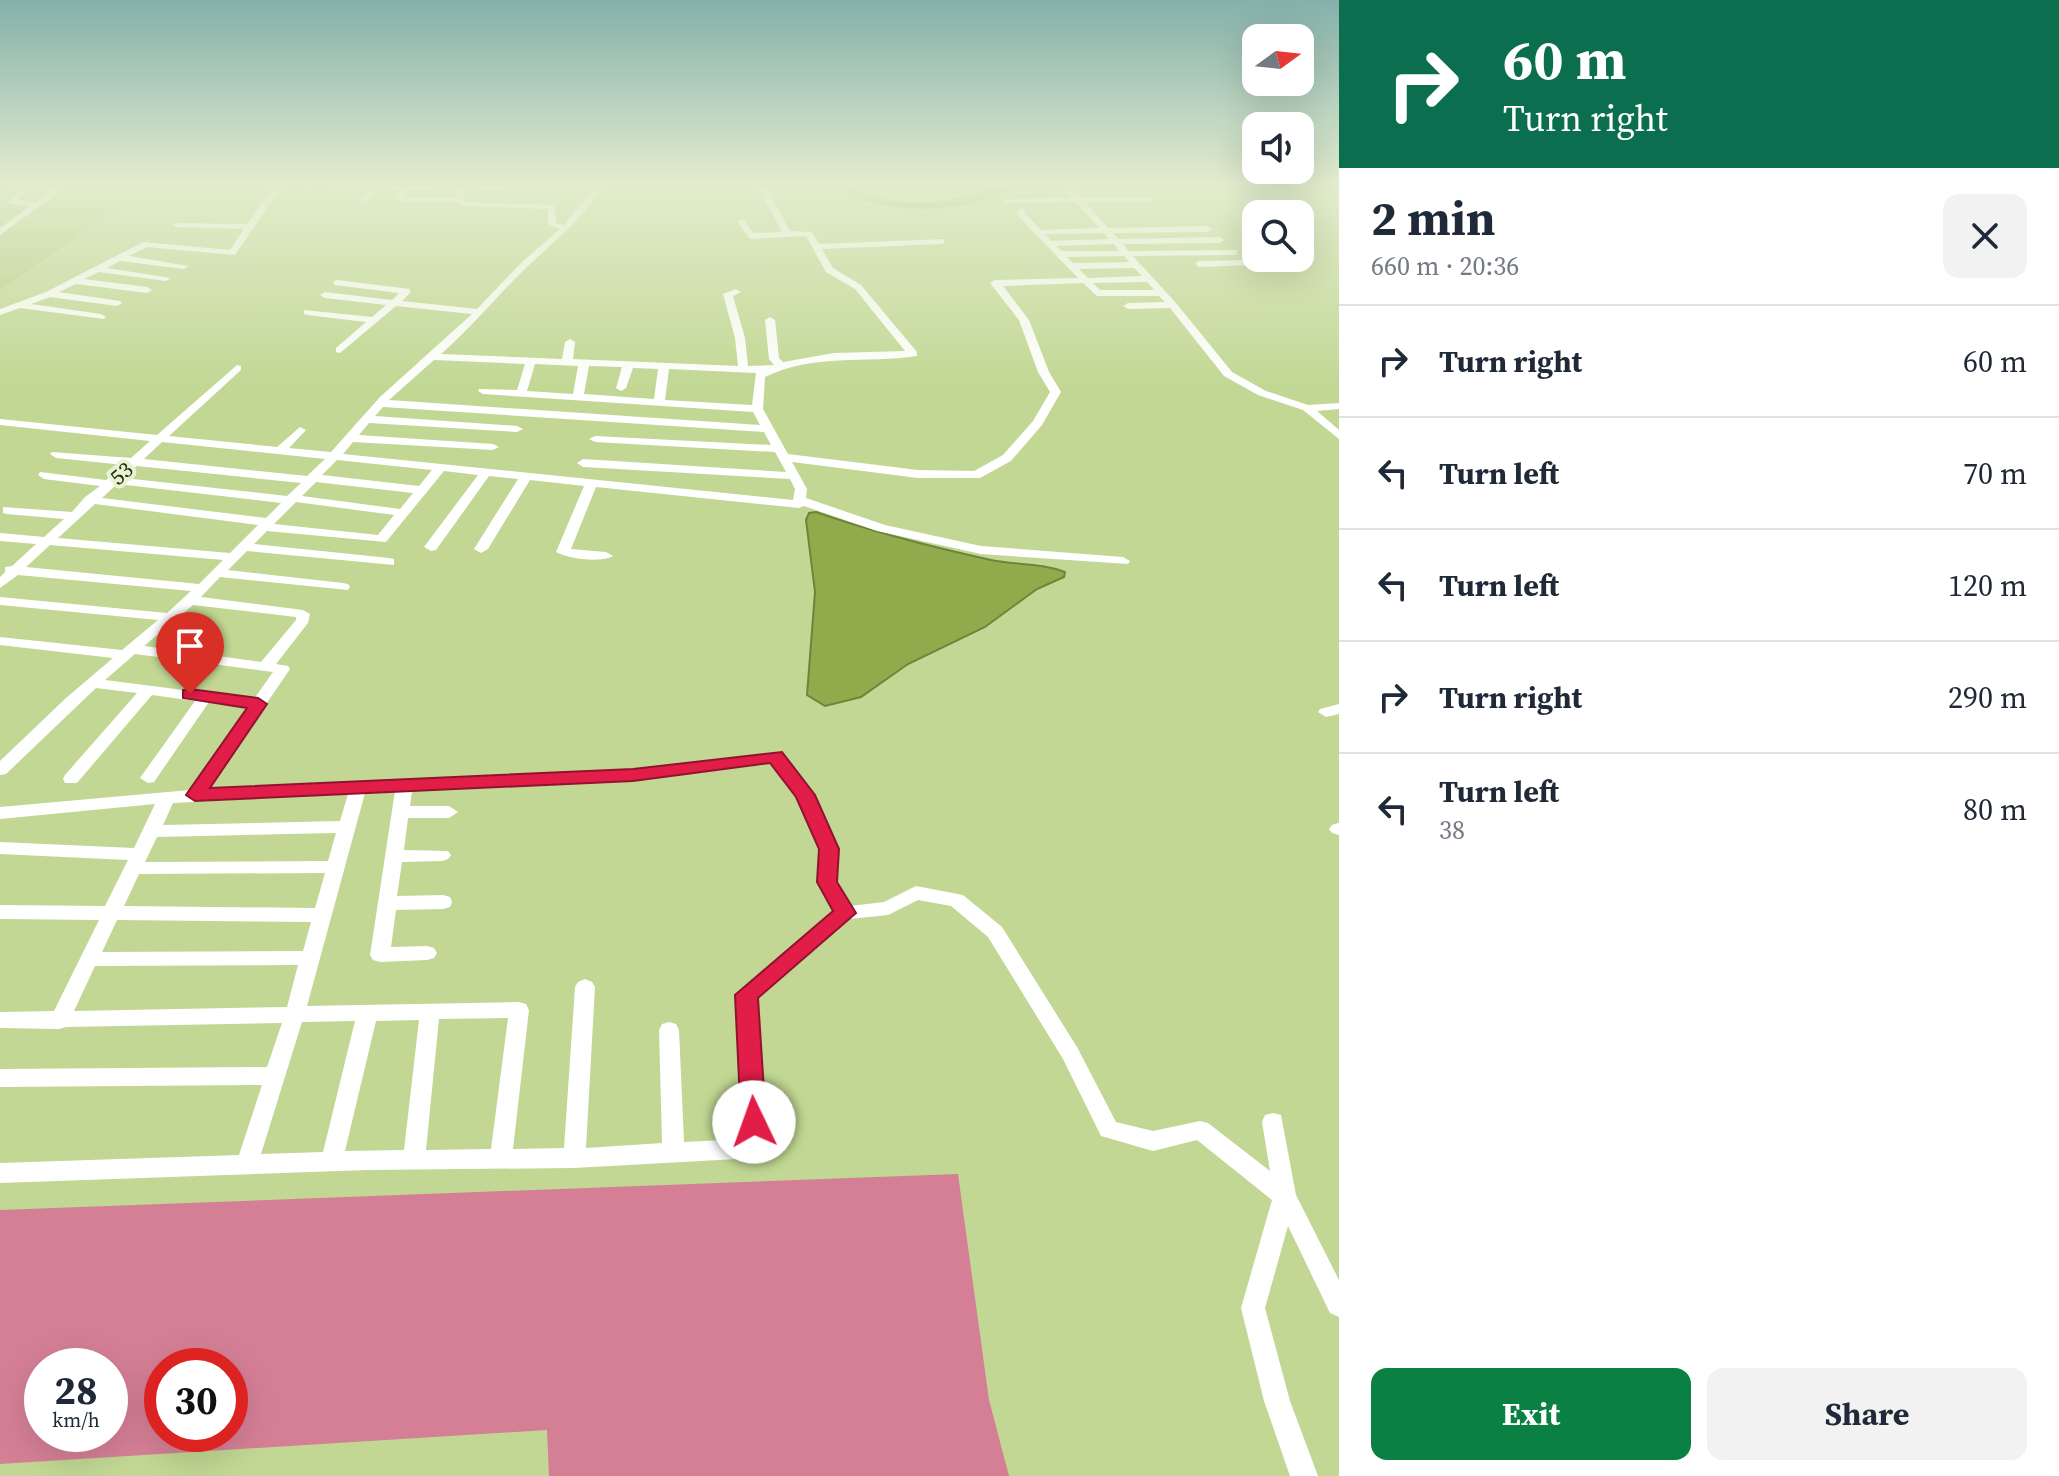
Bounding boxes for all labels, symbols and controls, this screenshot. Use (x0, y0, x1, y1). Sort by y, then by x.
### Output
text: 60 m (1503, 21, 1626, 98)
north arrow (1242, 24, 1314, 96)
map controls (1242, 24, 1314, 272)
icon: right (1371, 32, 1475, 136)
text: Turn right (1503, 94, 1668, 143)
button: sound (1242, 112, 1314, 184)
text: 2 min (1371, 185, 1496, 251)
button: close (1943, 194, 2027, 278)
button: search (1242, 200, 1314, 272)
text: 660 m · 20:36 (1371, 248, 1519, 284)
icon: right (1371, 339, 1415, 383)
text: Turn right (1439, 341, 1582, 382)
text: 60 m (1963, 341, 2027, 382)
icon: left (1371, 451, 1415, 495)
text: Turn left (1439, 453, 1559, 494)
text: 70 m (1963, 453, 2027, 494)
street label: 53 (103, 454, 139, 492)
icon: left (1371, 563, 1415, 607)
text: Turn left (1439, 565, 1559, 606)
text: 120 m (1948, 565, 2027, 606)
pin (156, 612, 224, 694)
icon: arrive (168, 624, 212, 668)
icon: right (1371, 675, 1415, 719)
text: Turn right (1439, 677, 1582, 718)
text: 290 m (1948, 677, 2027, 718)
text: Turn left (1439, 771, 1559, 812)
icon: left (1371, 787, 1415, 831)
text: 80 m (1963, 789, 2027, 830)
text: 38 (1439, 812, 1465, 848)
position arrow (712, 1080, 796, 1164)
speed limit sign: 30 (144, 1348, 248, 1452)
text: 28 (54, 1363, 98, 1417)
button: Exit (1371, 1368, 1691, 1460)
button: Share (1707, 1368, 2027, 1460)
text: km/h (52, 1406, 100, 1434)

